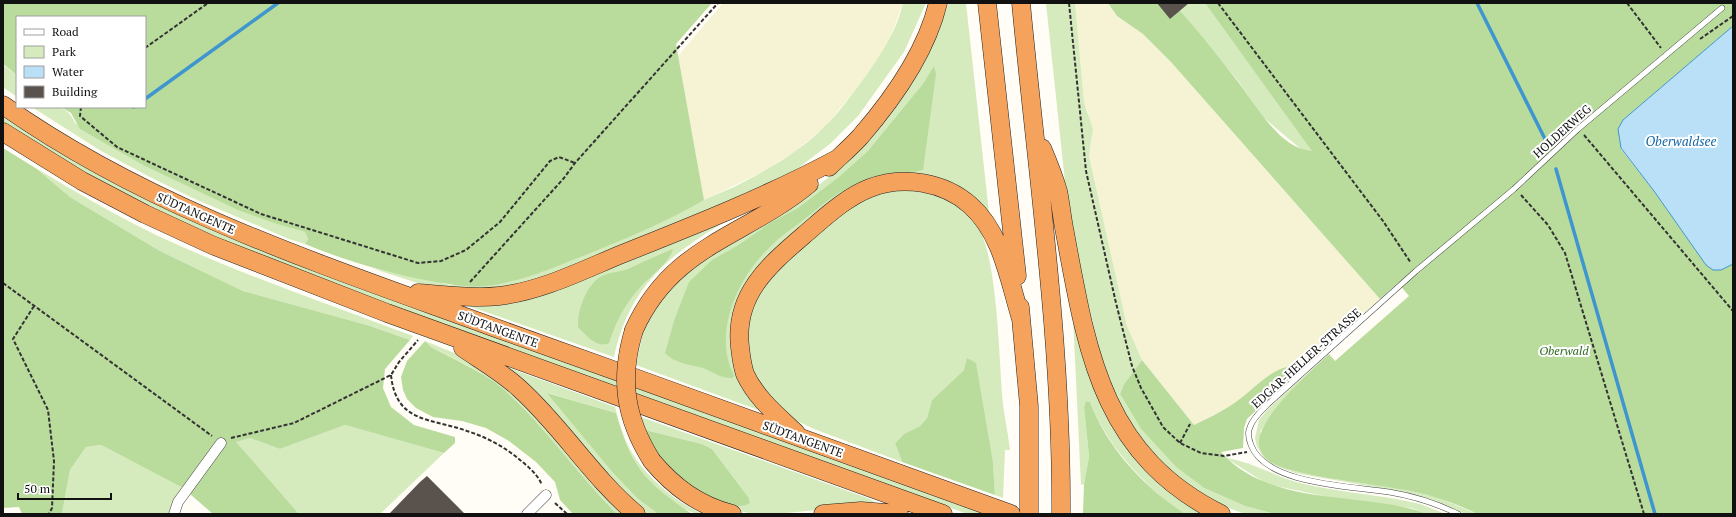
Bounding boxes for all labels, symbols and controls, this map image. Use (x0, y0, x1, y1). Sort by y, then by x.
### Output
legend (16, 16, 146, 108)
text: Road (52, 24, 79, 39)
text: Park (52, 44, 77, 59)
text: Water (52, 64, 84, 79)
text: Building (52, 84, 98, 99)
street label: HOLDERWEG (1530, 100, 1595, 161)
water label: Oberwaldsee (1646, 132, 1717, 150)
street label: SÜDTANGENTE (154, 189, 238, 237)
street label: EDGAR-HELLER-STRASSE (1248, 305, 1364, 411)
street label: SÜDTANGENTE (456, 307, 540, 351)
park label: Oberwald (1539, 343, 1589, 358)
street label: SÜDTANGENTE (761, 417, 845, 461)
scale bar (18, 475, 111, 501)
text: 50 m (24, 481, 51, 496)

